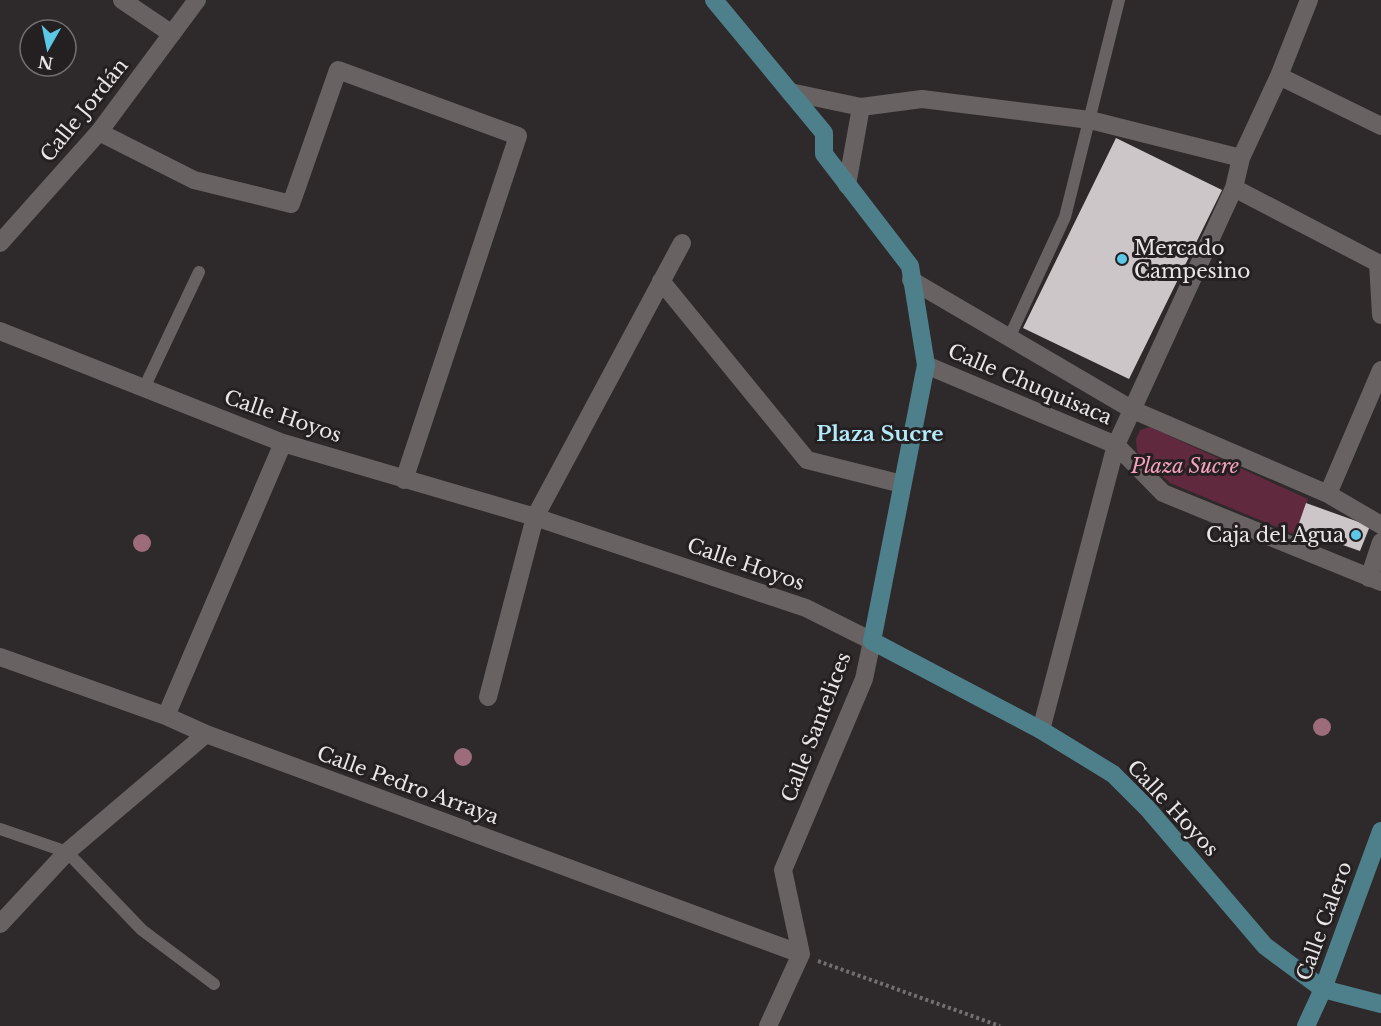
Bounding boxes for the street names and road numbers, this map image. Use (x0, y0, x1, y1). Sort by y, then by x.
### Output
street label: Calle Jordán (35, 54, 133, 166)
street label: Calle Chuquisaca (944, 339, 1116, 430)
street label: Calle Hoyos (221, 385, 345, 447)
street label: Calle Hoyos (684, 533, 808, 595)
street label: Calle Santelices (776, 649, 856, 805)
street label: Calle Pedro Arraya (314, 741, 503, 829)
street label: Calle Hoyos (1122, 755, 1224, 861)
street label: Calle Calero (1291, 858, 1357, 984)

